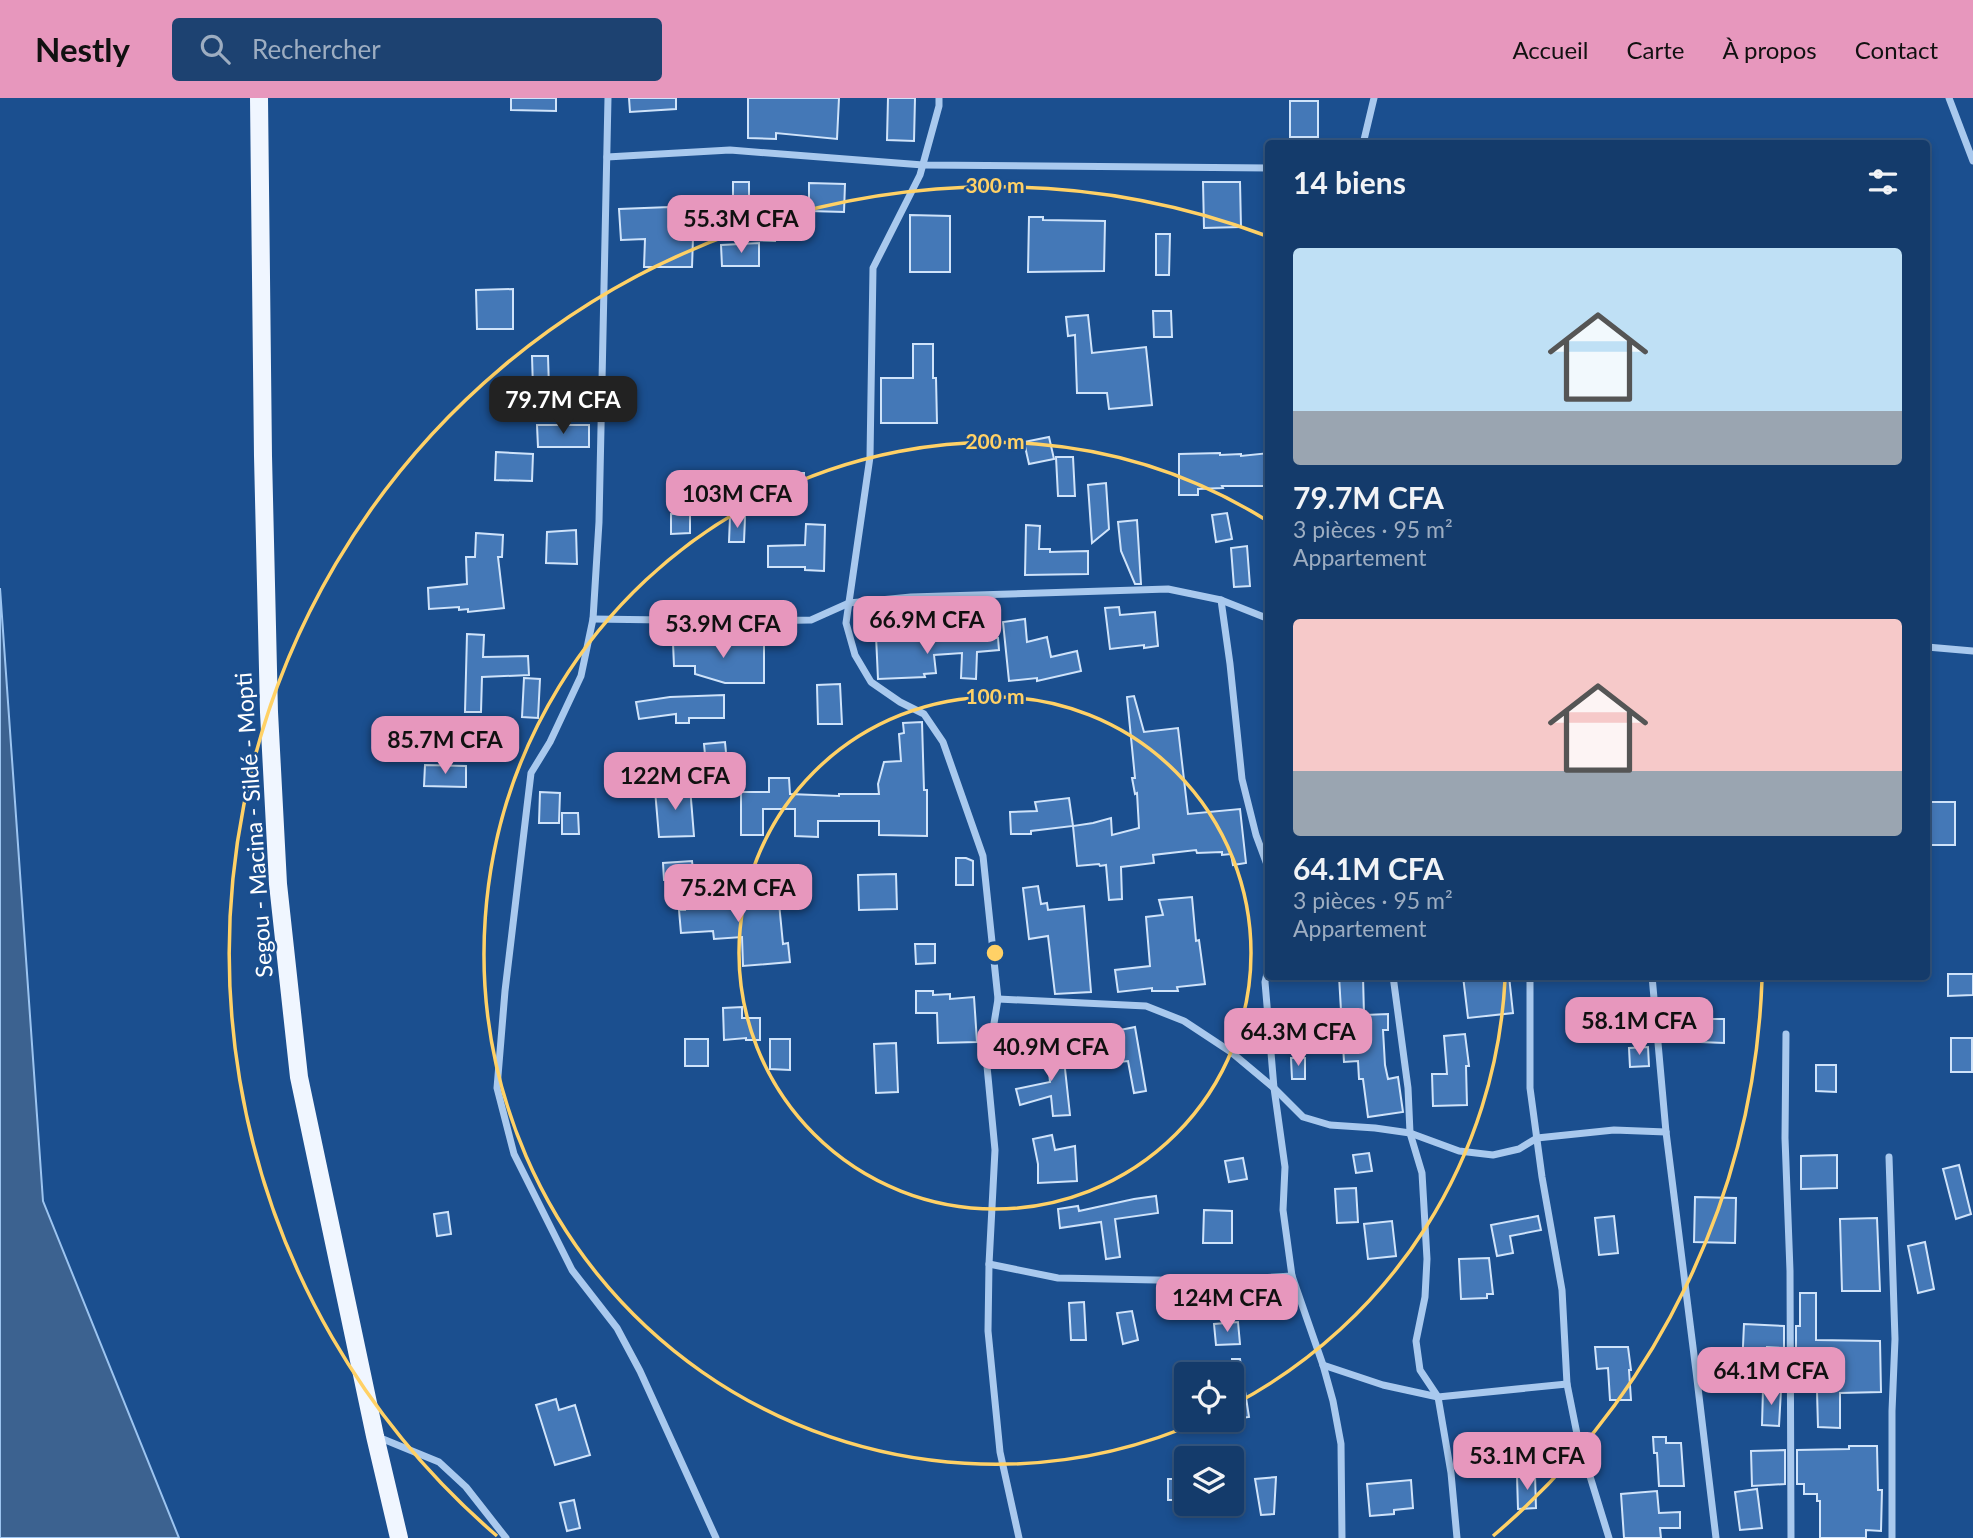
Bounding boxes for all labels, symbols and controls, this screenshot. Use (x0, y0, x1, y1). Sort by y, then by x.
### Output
search box (172, 18, 662, 81)
text: Nestly (35, 29, 130, 69)
icon: search (196, 30, 234, 68)
text: Rechercher (252, 33, 381, 65)
text: Accueil (1512, 35, 1588, 64)
text: Carte (1626, 35, 1684, 64)
text: À propos (1722, 35, 1817, 64)
text: Contact (1855, 35, 1938, 64)
icon: filters (1864, 163, 1902, 201)
text: 14 biens (1293, 164, 1406, 200)
text: 300 m (965, 172, 1025, 197)
pin: 55.3M CFA (661, 195, 821, 255)
text: 55.3M CFA (683, 204, 799, 232)
icon: home (1535, 294, 1661, 420)
pin: 79.7M CFA (483, 376, 643, 436)
text: 79.7M CFA (505, 385, 621, 413)
text: 200 m (965, 428, 1025, 453)
pin: 103M CFA (665, 470, 809, 530)
text: 103M CFA (682, 479, 792, 507)
text: 79.7M CFA (1293, 479, 1444, 515)
text: 3 pièces · 95 m² (1293, 515, 1453, 543)
text: Appartement (1293, 543, 1426, 571)
pin: 66.9M CFA (847, 596, 1007, 656)
pin: 53.9M CFA (643, 601, 803, 660)
text: 66.9M CFA (869, 605, 985, 633)
text: 53.9M CFA (665, 609, 781, 637)
icon: home (1535, 665, 1661, 791)
street label: Segou - Macina - Sildé - Mopti (228, 672, 278, 979)
text: 100 m (965, 683, 1025, 708)
pin: 85.7M CFA (365, 716, 525, 776)
text: 85.7M CFA (387, 725, 503, 753)
pin: 122M CFA (603, 752, 747, 812)
text: 122M CFA (620, 761, 730, 789)
text: 64.1M CFA (1293, 850, 1444, 886)
pin: 75.2M CFA (658, 864, 818, 924)
text: 75.2M CFA (680, 873, 796, 901)
text: 3 pièces · 95 m² (1293, 886, 1453, 914)
text: Appartement (1293, 914, 1426, 942)
centre of rings (983, 941, 1007, 965)
pin: 58.1M CFA (1559, 998, 1719, 1057)
text: 58.1M CFA (1581, 1006, 1697, 1034)
pin: 64.3M CFA (1218, 1009, 1378, 1068)
text: 64.3M CFA (1240, 1017, 1356, 1045)
pin: 40.9M CFA (971, 1024, 1131, 1083)
text: 40.9M CFA (993, 1032, 1109, 1060)
pin: 124M CFA (1155, 1274, 1299, 1334)
text: 124M CFA (1172, 1283, 1282, 1311)
pin: 64.1M CFA (1691, 1348, 1851, 1407)
text: 64.1M CFA (1713, 1356, 1829, 1384)
map controls (1174, 1362, 1244, 1516)
button: locate (1174, 1362, 1244, 1432)
pin: 53.1M CFA (1447, 1432, 1607, 1492)
text: 53.1M CFA (1469, 1441, 1585, 1469)
button: layers (1174, 1446, 1244, 1516)

